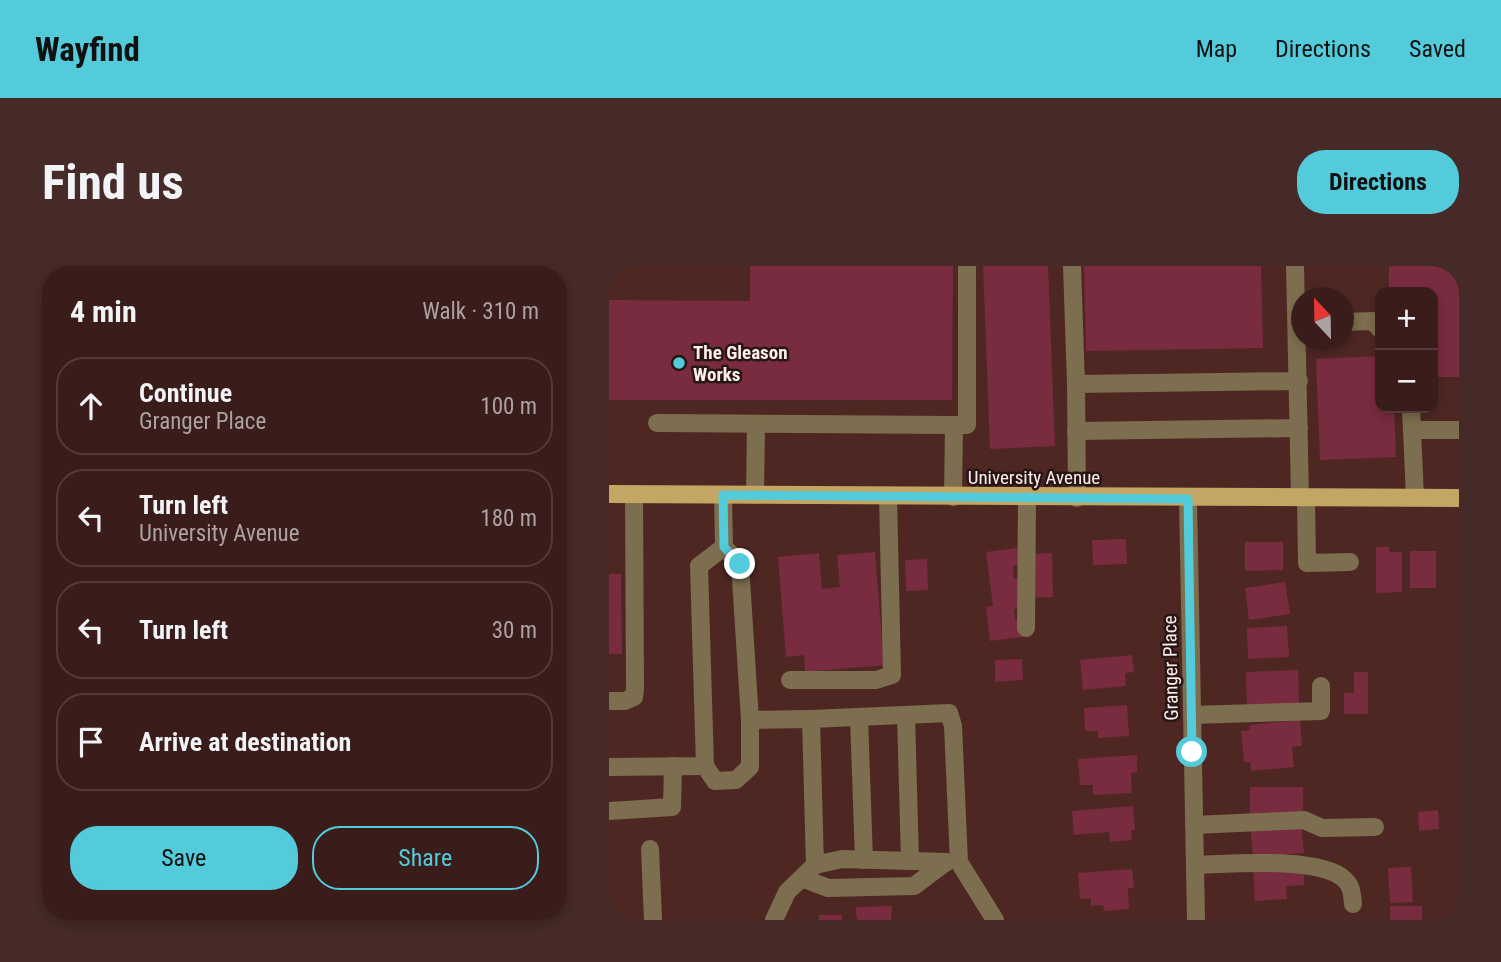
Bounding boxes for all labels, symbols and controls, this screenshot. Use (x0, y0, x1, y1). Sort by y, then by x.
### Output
text: Wayfind (35, 30, 140, 69)
text: Map (1196, 35, 1237, 63)
text: Directions (1275, 35, 1371, 63)
text: Saved (1409, 35, 1466, 63)
button: Directions (1297, 150, 1459, 214)
text: Find us (42, 154, 184, 211)
north arrow (1291, 287, 1354, 350)
map controls (1375, 287, 1438, 413)
button: + (1375, 287, 1438, 350)
text: 4 min (70, 294, 137, 329)
text: Walk · 310 m (422, 298, 539, 325)
place label: The Gleason Works (693, 341, 788, 386)
button: − (1375, 350, 1438, 413)
marker: The Gleason Works (671, 355, 687, 371)
text: Continue (139, 378, 232, 408)
icon: ahead (72, 387, 110, 425)
text: 100 m (480, 393, 537, 420)
text: Granger Place (139, 408, 266, 435)
street label: University Avenue (968, 466, 1100, 489)
text: Turn left (139, 490, 228, 520)
icon: left (72, 499, 110, 537)
text: 180 m (480, 505, 537, 532)
text: University Avenue (139, 520, 299, 547)
route end (724, 548, 755, 579)
icon: left (72, 611, 110, 649)
text: Turn left (139, 615, 228, 645)
street label: Granger Place (1158, 615, 1183, 721)
text: 30 m (492, 617, 537, 644)
icon: arrive (72, 723, 110, 761)
text: Arrive at destination (139, 727, 351, 757)
route start (1176, 736, 1207, 767)
button: Save (70, 826, 298, 890)
button: Share (312, 826, 539, 890)

